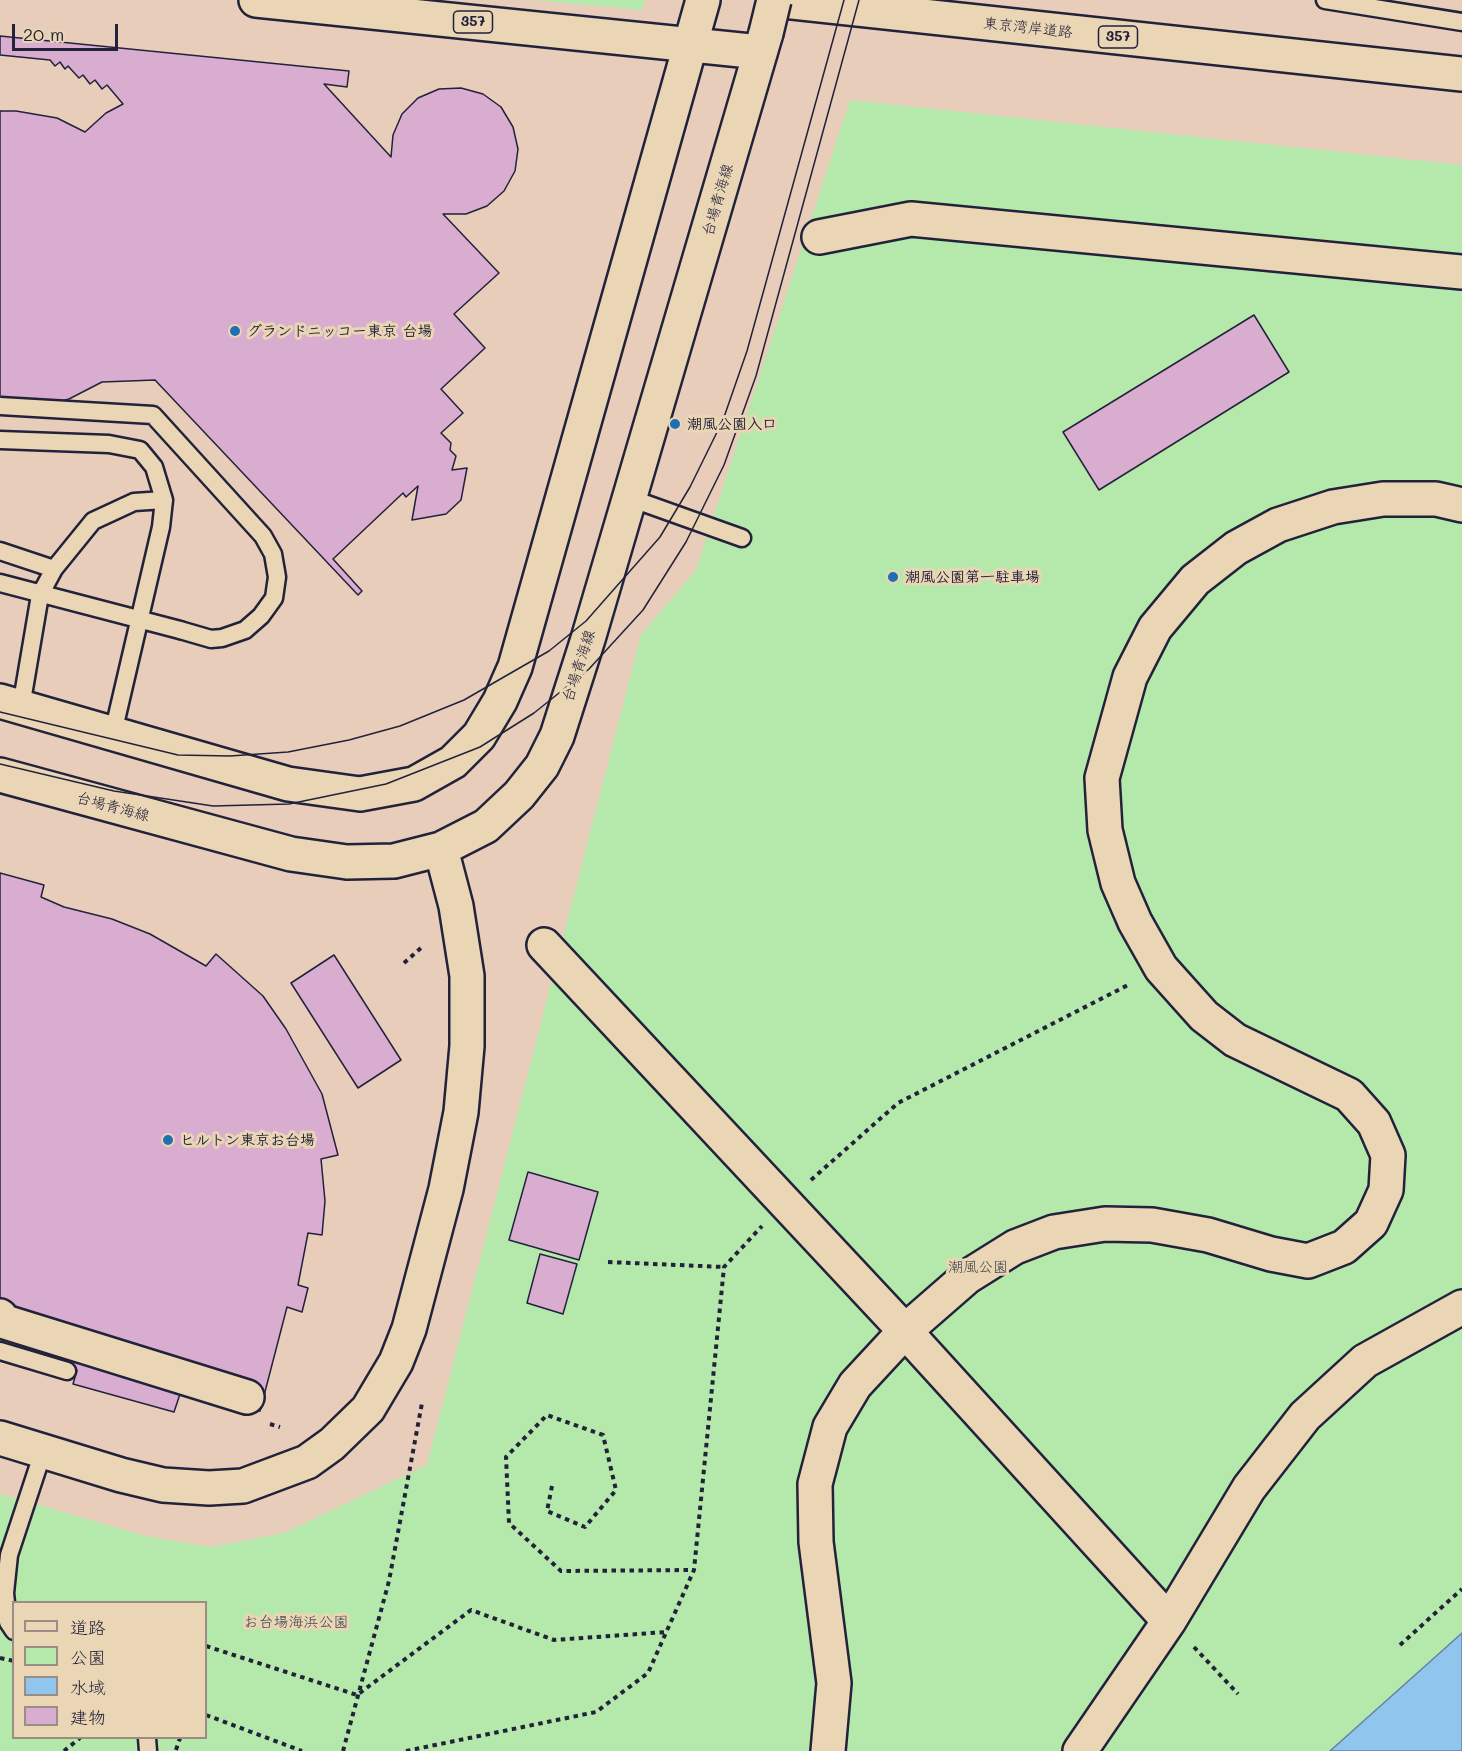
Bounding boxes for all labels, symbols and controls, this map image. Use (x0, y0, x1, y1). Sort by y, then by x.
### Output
road number: 357 (454, 11, 492, 33)
scale bar (15, 12, 122, 50)
street label: 東京湾岸道路 (982, 14, 1074, 42)
text: 20 m (23, 22, 64, 46)
road number: 357 (1098, 26, 1138, 48)
street label: 台場青海線 (699, 161, 737, 239)
place label: グランドニッコー東京 台場 (247, 322, 432, 340)
marker: グランドニッコー東京 台場 (228, 324, 242, 338)
place label: 潮風公園入口 (687, 415, 777, 433)
marker: 潮風公園入口 (668, 417, 682, 431)
place label: 潮風公園第一駐車場 (905, 568, 1040, 586)
marker: 潮風公園第一駐車場 (886, 570, 900, 584)
street label: 台場青海線 (559, 628, 599, 704)
street label: 台場青海線 (74, 789, 152, 825)
place label: ヒルトン東京お台場 (180, 1131, 315, 1149)
marker: ヒルトン東京お台場 (161, 1133, 175, 1147)
park label: 潮風公園 (948, 1258, 1008, 1276)
legend (12, 1601, 207, 1739)
park label: お台場海浜公園 (244, 1613, 348, 1631)
text: 道路 (70, 1615, 106, 1639)
text: 公園 (70, 1645, 106, 1669)
text: 水域 (70, 1675, 106, 1699)
text: 建物 (70, 1705, 106, 1729)

